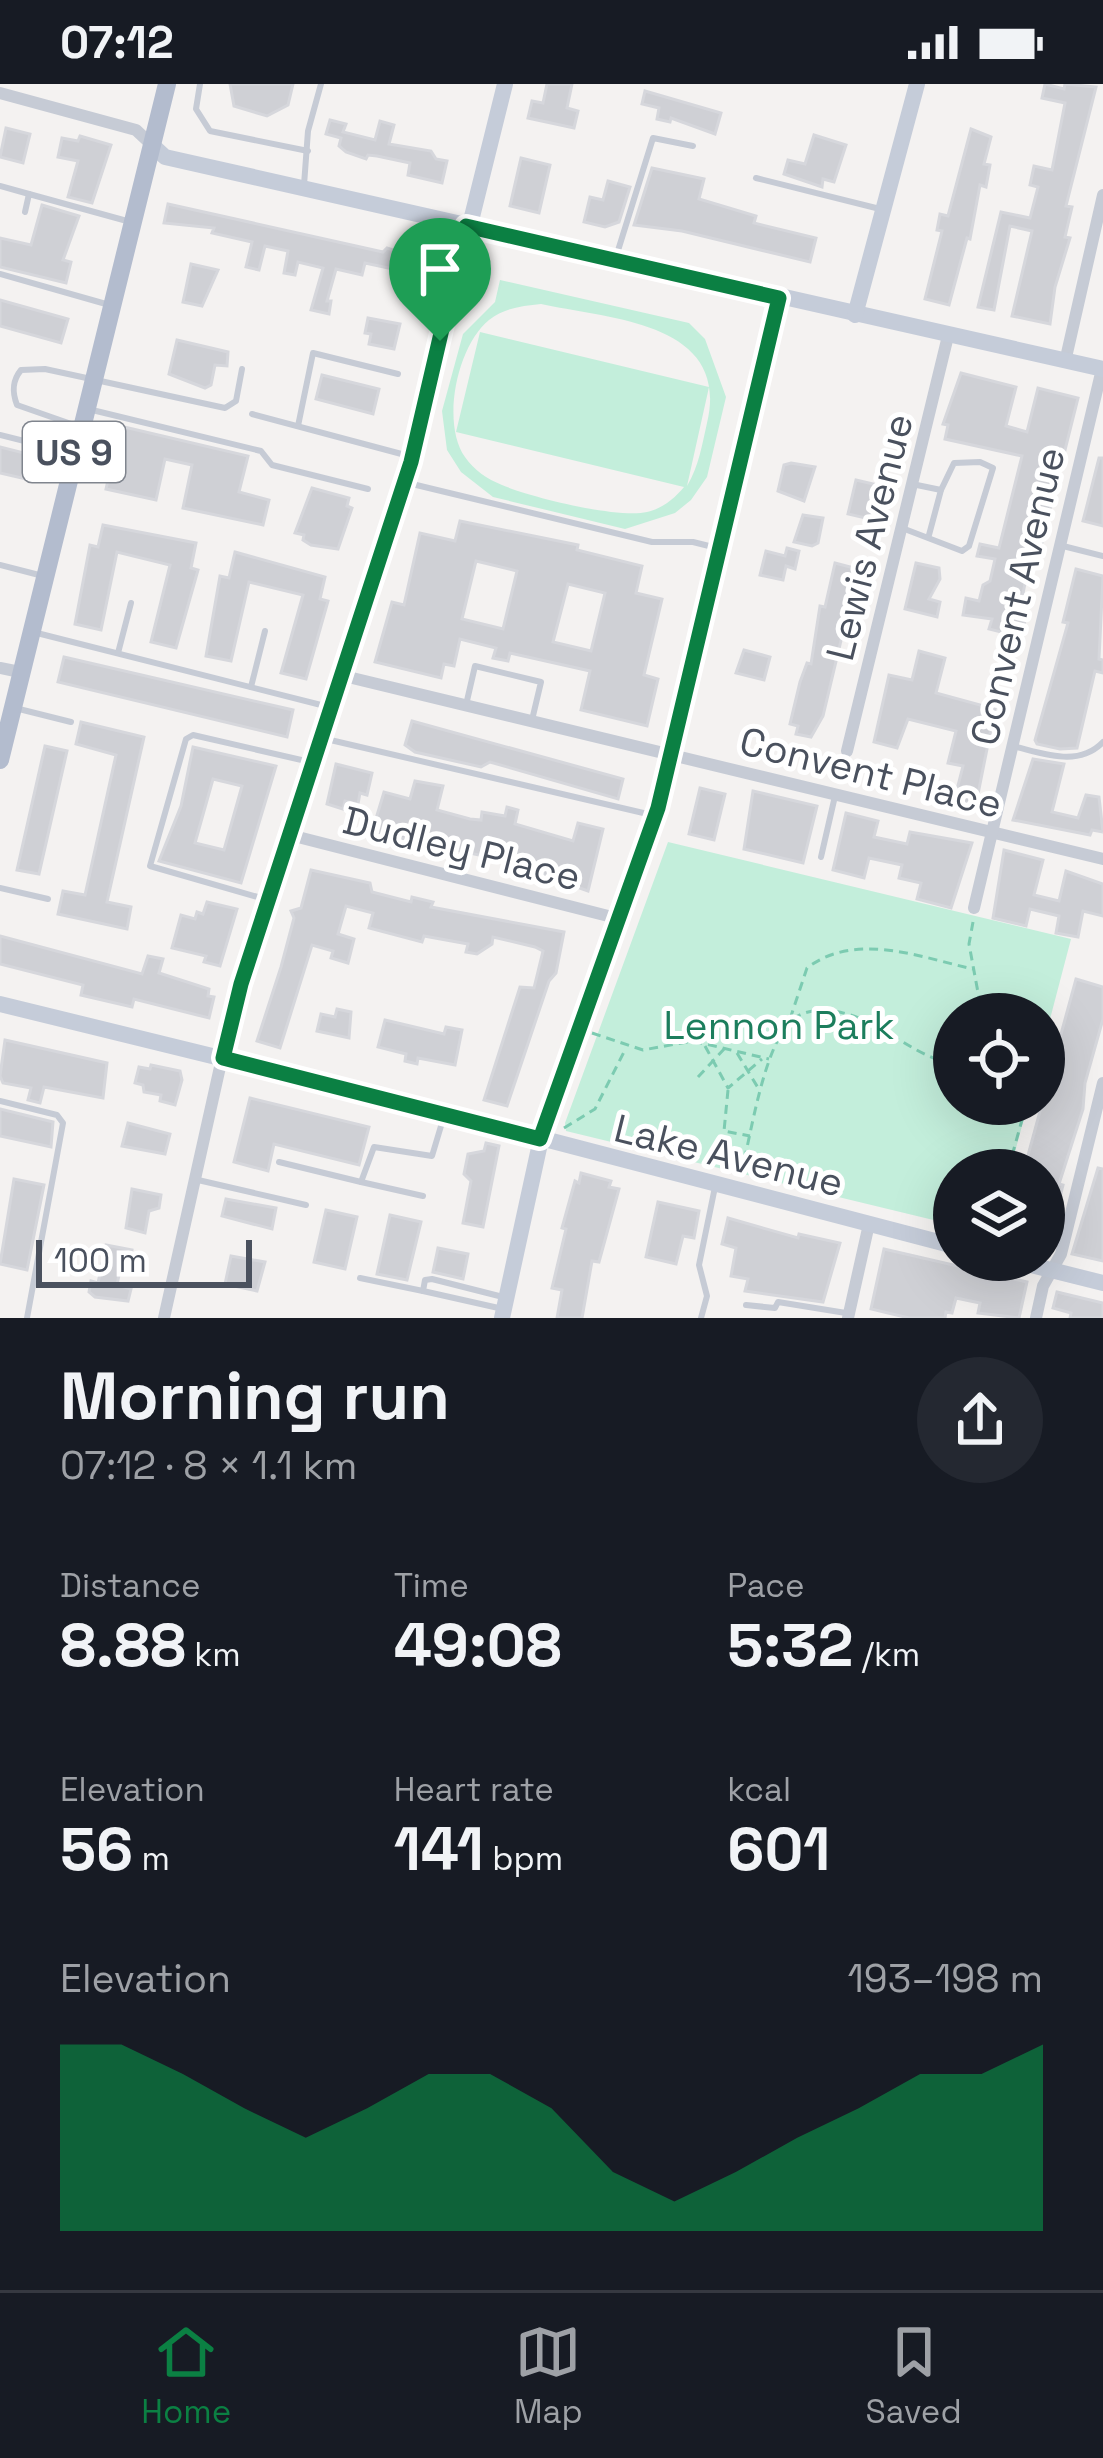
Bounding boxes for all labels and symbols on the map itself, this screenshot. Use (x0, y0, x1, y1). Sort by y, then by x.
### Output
pin (389, 218, 491, 341)
street label: Lewis Avenue (815, 409, 924, 666)
road number: US 9 (23, 422, 125, 482)
street label: Convent Avenue (959, 442, 1076, 750)
street label: Convent Place (735, 716, 1007, 829)
street label: Dudley Place (338, 795, 586, 902)
park label: Lennon Park (663, 1001, 895, 1050)
street label: Lake Avenue (609, 1103, 848, 1208)
scale bar (36, 1234, 252, 1287)

